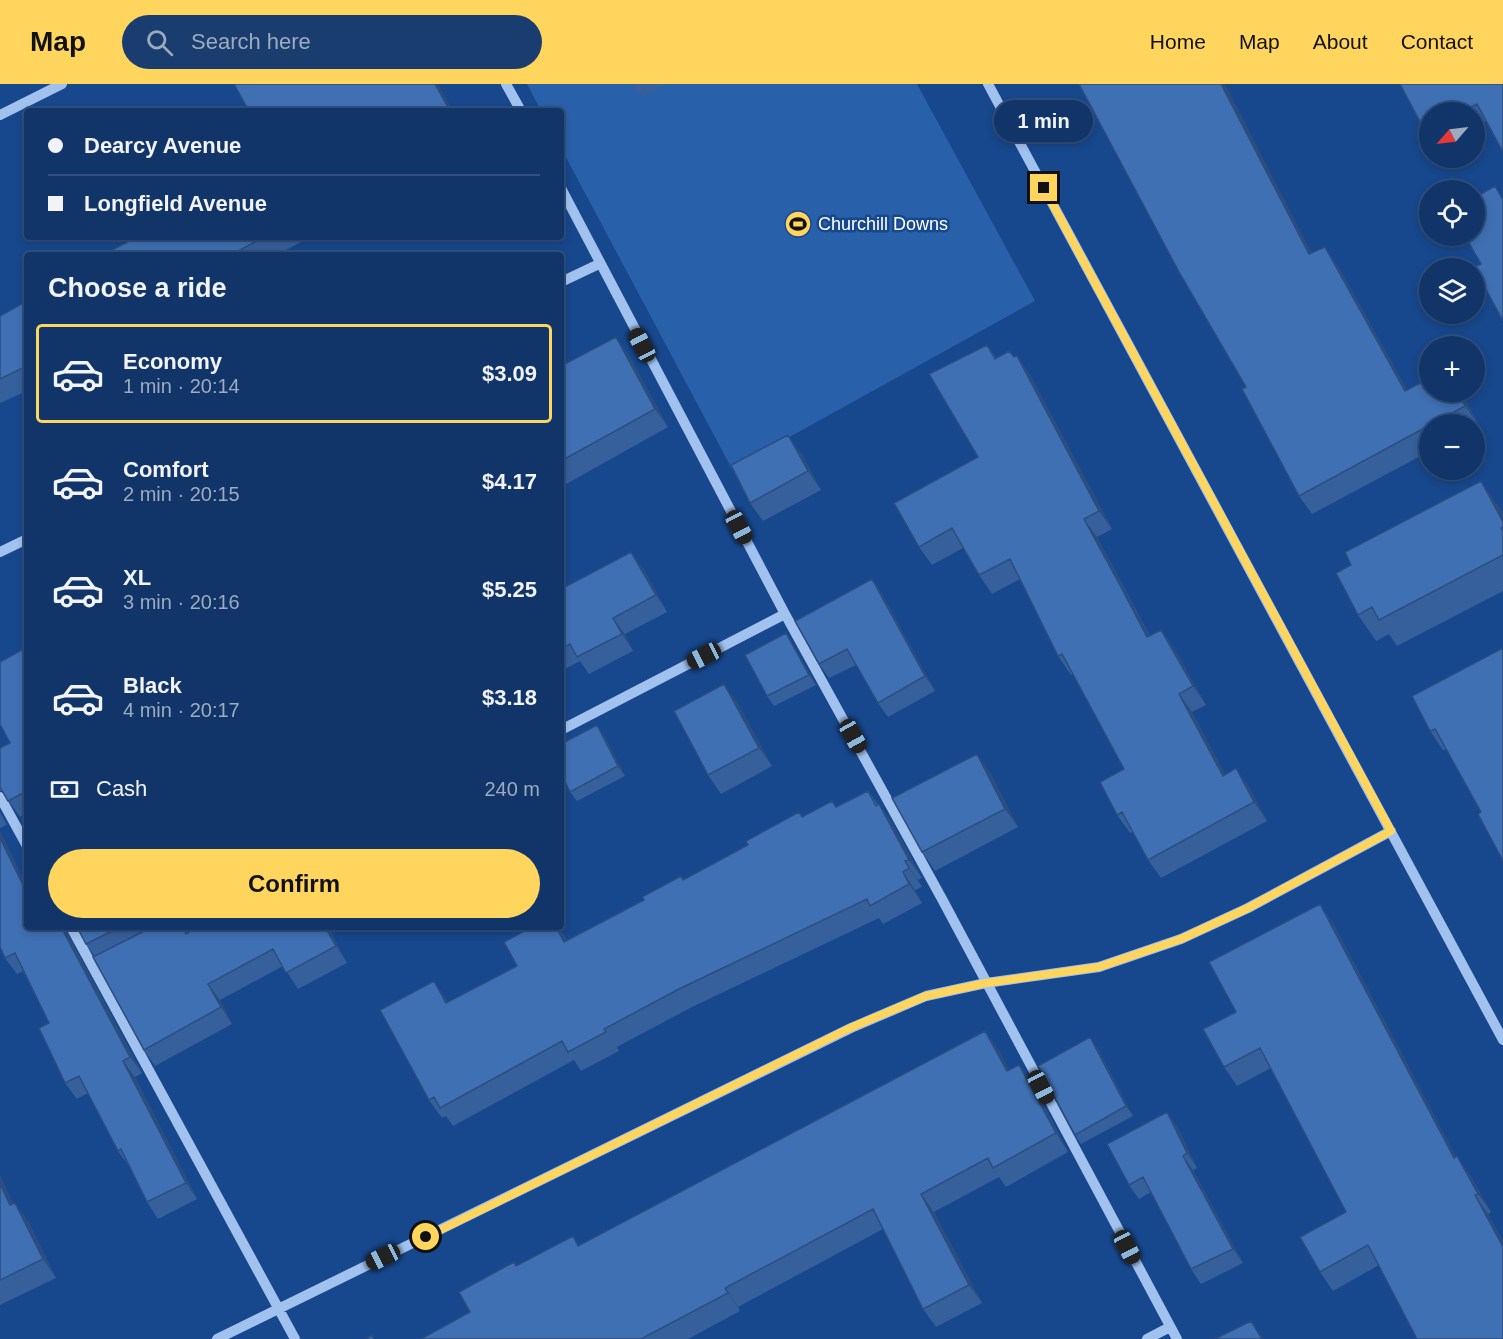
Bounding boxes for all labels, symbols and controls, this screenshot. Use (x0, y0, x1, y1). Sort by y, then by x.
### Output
search box (122, 15, 542, 69)
text: Map (30, 26, 86, 57)
icon: search (143, 26, 176, 59)
text: Search here (191, 29, 311, 54)
text: Home (1150, 30, 1206, 53)
text: Map (1239, 30, 1280, 53)
text: About (1313, 30, 1368, 53)
text: Contact (1401, 30, 1473, 53)
callout: 1 min (994, 101, 1094, 143)
north arrow (1419, 102, 1485, 168)
map controls (1419, 102, 1485, 480)
text: 1 min (1017, 110, 1070, 132)
text: Dearcy Avenue (84, 133, 241, 158)
route end (1030, 174, 1057, 201)
button: locate (1419, 180, 1485, 246)
text: Longfield Avenue (84, 191, 267, 216)
sports icon: Churchill Downs (783, 209, 813, 239)
place label: Churchill Downs (818, 214, 948, 234)
button: layers (1419, 258, 1485, 324)
text: Choose a ride (48, 273, 227, 303)
car (626, 325, 658, 365)
button: + (1419, 336, 1485, 402)
icon: car (51, 347, 105, 401)
text: Economy (123, 349, 222, 374)
text: $3.09 (482, 361, 537, 386)
text: 1 min · 20:14 (123, 375, 240, 397)
button: − (1419, 414, 1485, 480)
icon: car (51, 455, 105, 509)
text: Comfort (123, 457, 209, 482)
text: $4.17 (482, 469, 537, 494)
text: 2 min · 20:15 (123, 483, 240, 505)
car (723, 507, 755, 547)
icon: car (51, 563, 105, 617)
text: XL (123, 565, 151, 590)
text: $5.25 (482, 577, 537, 602)
text: 3 min · 20:16 (123, 591, 240, 613)
car (684, 640, 724, 672)
icon: car (51, 671, 105, 725)
text: Black (123, 673, 182, 698)
text: $3.18 (482, 685, 537, 710)
text: 4 min · 20:17 (123, 699, 240, 721)
car (836, 716, 870, 756)
icon: cash (48, 773, 81, 806)
text: Cash (96, 776, 147, 801)
text: 240 m (484, 778, 540, 800)
button: Confirm (48, 849, 540, 918)
car (1025, 1067, 1057, 1107)
route start (412, 1223, 439, 1250)
car (1111, 1227, 1143, 1267)
car (363, 1241, 403, 1273)

